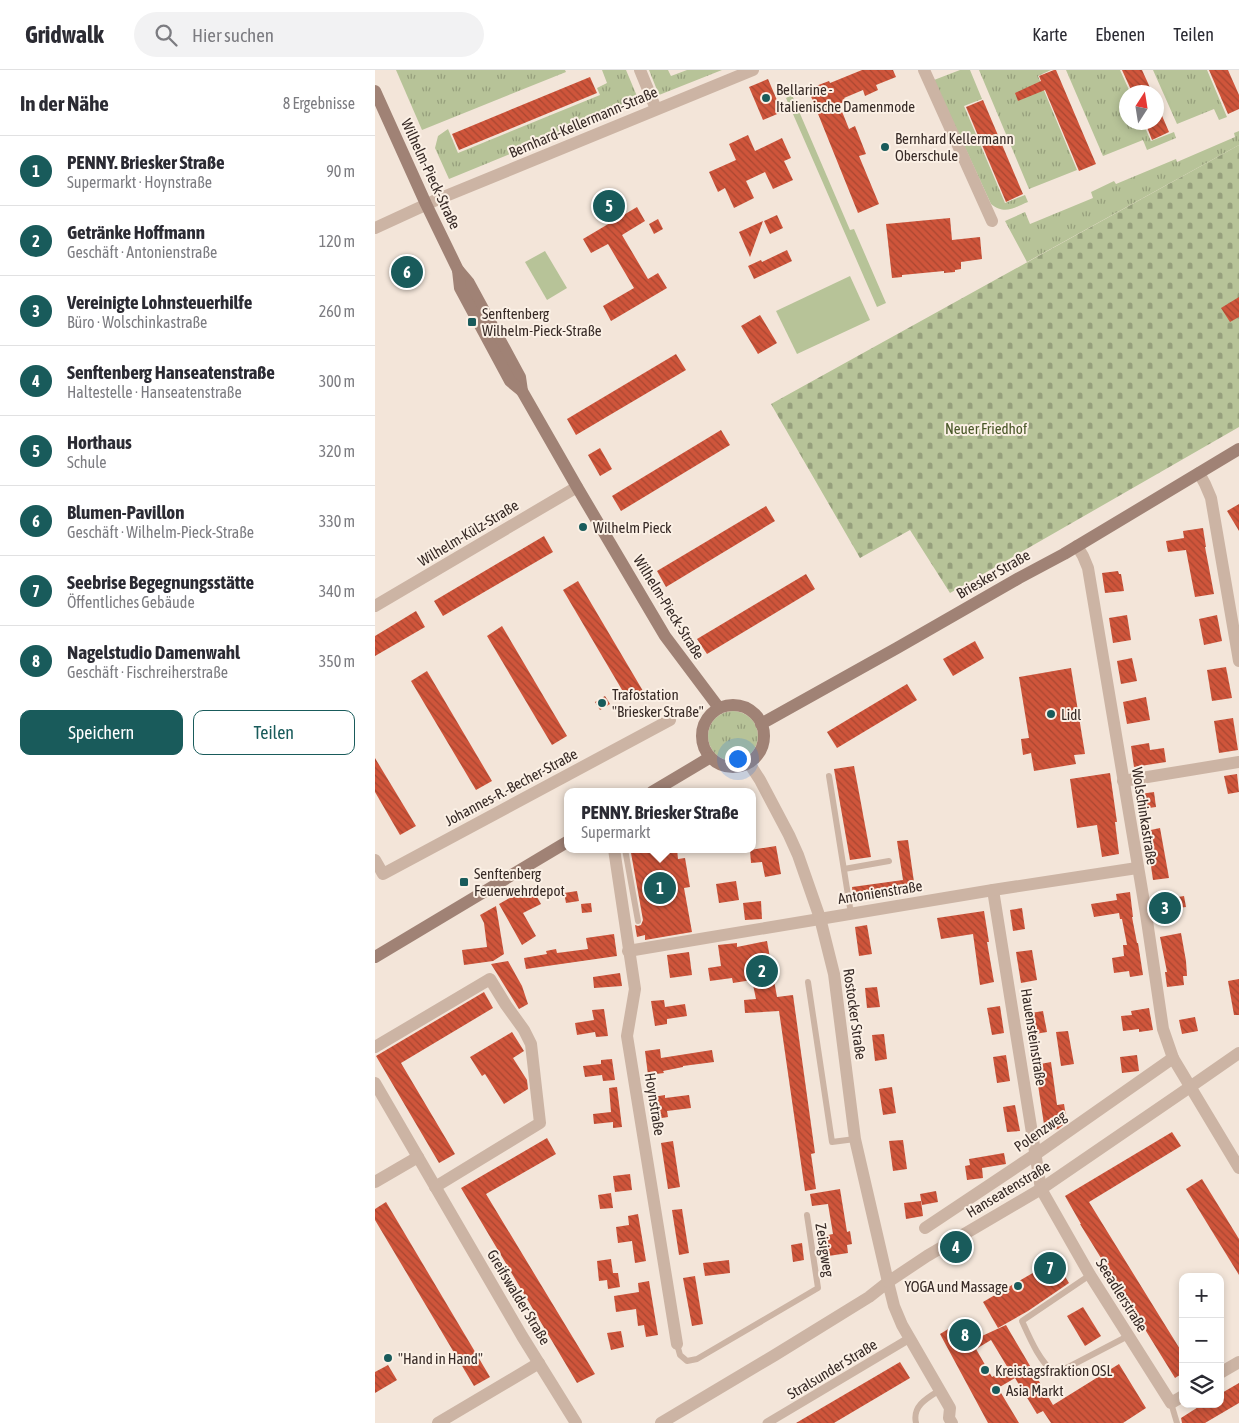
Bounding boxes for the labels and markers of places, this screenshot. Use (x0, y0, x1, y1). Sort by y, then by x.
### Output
place label: Bellarine - Italienische Damenmode (776, 81, 915, 115)
marker: Bellarine - Italienische Damenmode (760, 92, 772, 104)
place label: Bernhard Kellermann Oberschule (895, 130, 1014, 164)
marker: Bernhard Kellermann Oberschule (879, 141, 891, 153)
pin: 5 (593, 187, 625, 225)
pin: 6 (391, 253, 423, 291)
place label: Senftenberg Wilhelm-Pieck-Straße (482, 305, 602, 339)
marker: Senftenberg Wilhelm-Pieck-Straße (466, 316, 478, 328)
place label: Wilhelm Pieck (593, 519, 672, 536)
marker: Wilhelm Pieck (577, 521, 589, 533)
place label: Trafostation "Briesker Straße" (612, 686, 704, 720)
marker: Trafostation "Briesker Straße" (596, 697, 608, 709)
place label: Lidl (1061, 706, 1081, 723)
marker: Lidl (1045, 708, 1057, 720)
place label: Senftenberg Feuerwehrdepot (474, 865, 565, 899)
pin: 1 (644, 869, 676, 907)
marker: Senftenberg Feuerwehrdepot (458, 876, 470, 888)
pin: 3 (1149, 889, 1181, 927)
pin: 2 (746, 952, 778, 990)
pin: 4 (940, 1228, 972, 1266)
pin: 7 (1034, 1249, 1066, 1287)
place label: YOGA und Massage (904, 1278, 1008, 1295)
marker: YOGA und Massage (1012, 1280, 1024, 1292)
pin: 8 (949, 1316, 981, 1354)
place label: "Hand in Hand" (398, 1350, 483, 1367)
marker: "Hand in Hand" (382, 1352, 394, 1364)
place label: Kreistagsfraktion OSL (995, 1362, 1112, 1379)
marker: Kreistagsfraktion OSL (979, 1364, 991, 1376)
place label: Asia Markt (1006, 1382, 1064, 1399)
marker: Asia Markt (990, 1384, 1002, 1396)

